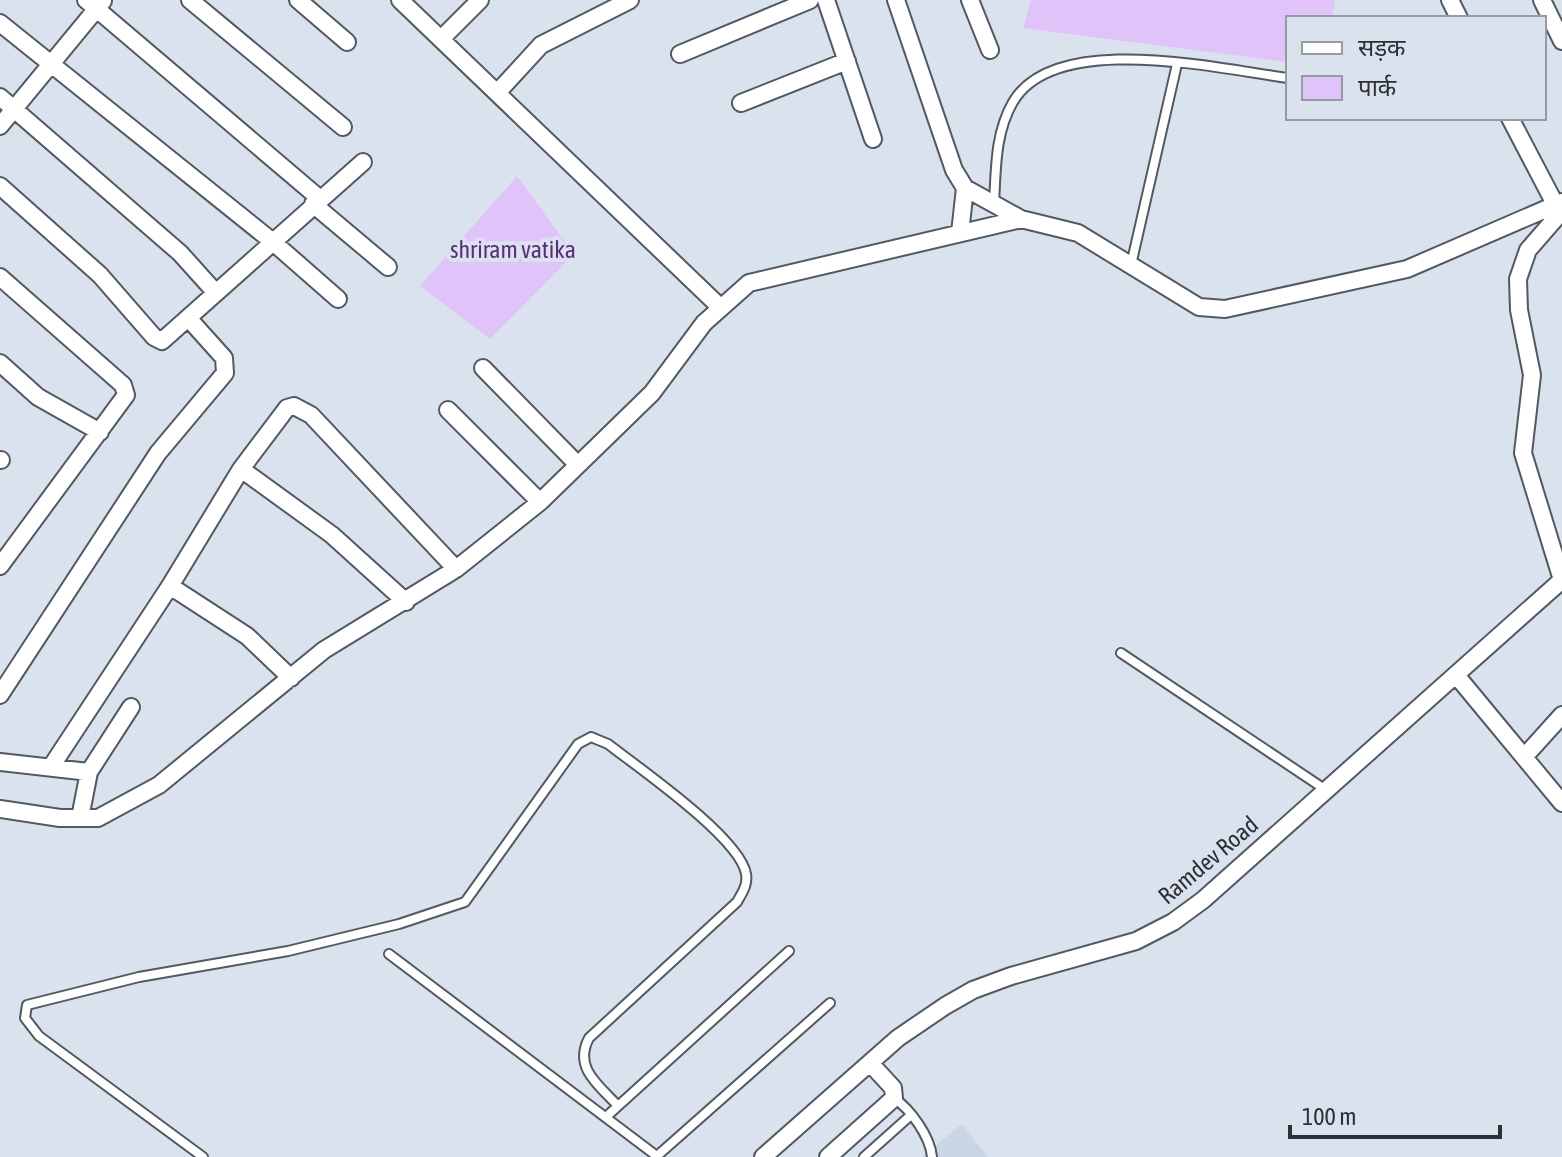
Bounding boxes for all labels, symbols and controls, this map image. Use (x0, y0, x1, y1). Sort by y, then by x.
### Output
legend (1286, 16, 1546, 120)
text: सड़क (1358, 34, 1406, 61)
text: पार्क (1358, 74, 1397, 101)
park label: shriram vatika (450, 236, 576, 263)
street label: Ramdev Road (1153, 811, 1263, 909)
scale bar (1290, 1089, 1500, 1139)
text: 100 m (1302, 1103, 1356, 1130)

